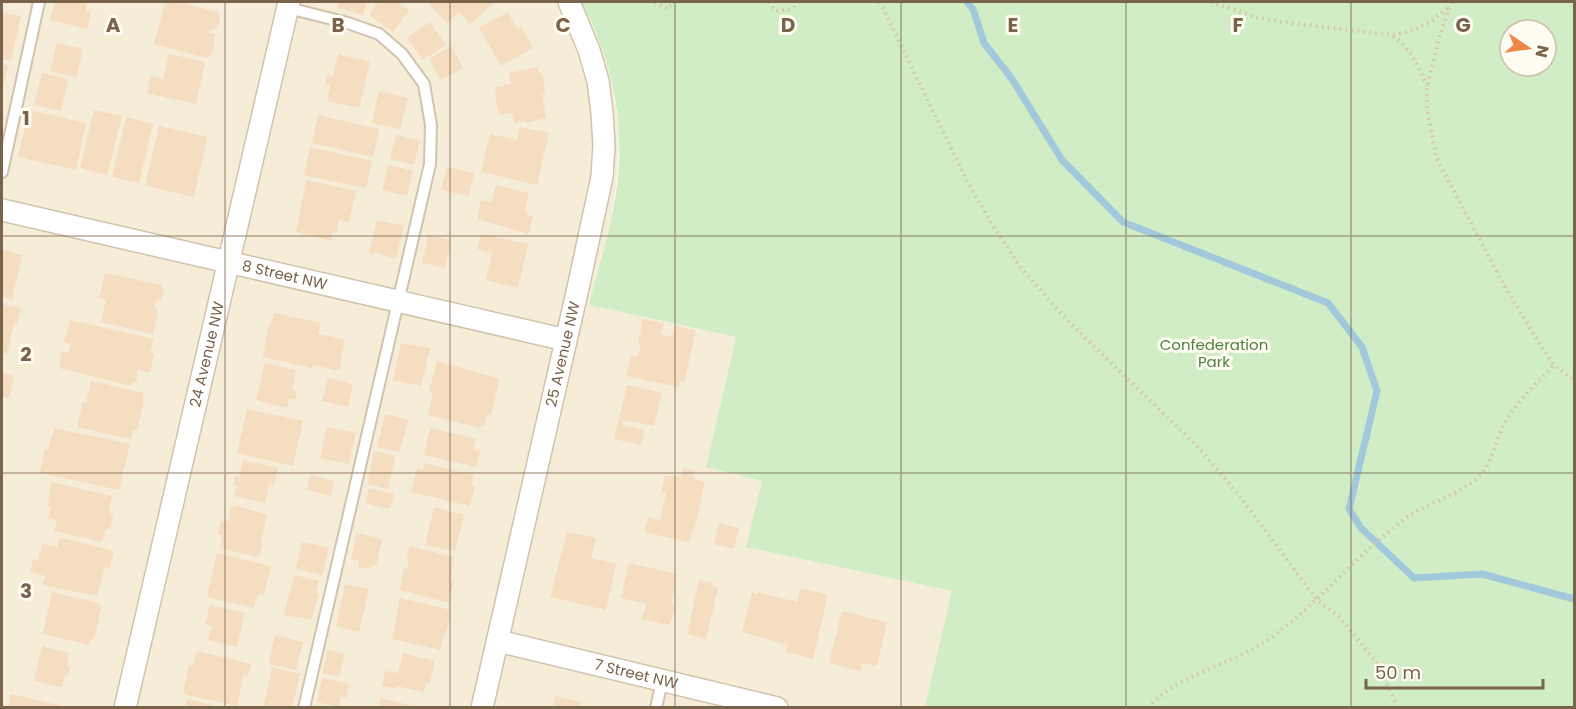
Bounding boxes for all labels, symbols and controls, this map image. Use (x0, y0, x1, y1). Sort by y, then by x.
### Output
text: A (106, 11, 121, 39)
text: B (331, 11, 345, 39)
text: C (555, 11, 571, 39)
text: D (781, 11, 795, 39)
text: E (1008, 11, 1018, 39)
text: F (1233, 11, 1244, 39)
text: G (1455, 11, 1471, 39)
north arrow (1498, 18, 1558, 78)
text: N (1530, 43, 1555, 60)
text: 1 (22, 104, 30, 132)
street label: 8 Street NW (240, 255, 330, 295)
street label: 24 Avenue NW (184, 299, 229, 409)
street label: 25 Avenue NW (540, 299, 585, 409)
park label: Confederation Park (1160, 334, 1268, 372)
text: 2 (20, 340, 32, 368)
text: 3 (20, 577, 32, 605)
scale bar (1366, 652, 1543, 690)
street label: 7 Street NW (592, 653, 681, 694)
text: 50 m (1375, 660, 1421, 685)

